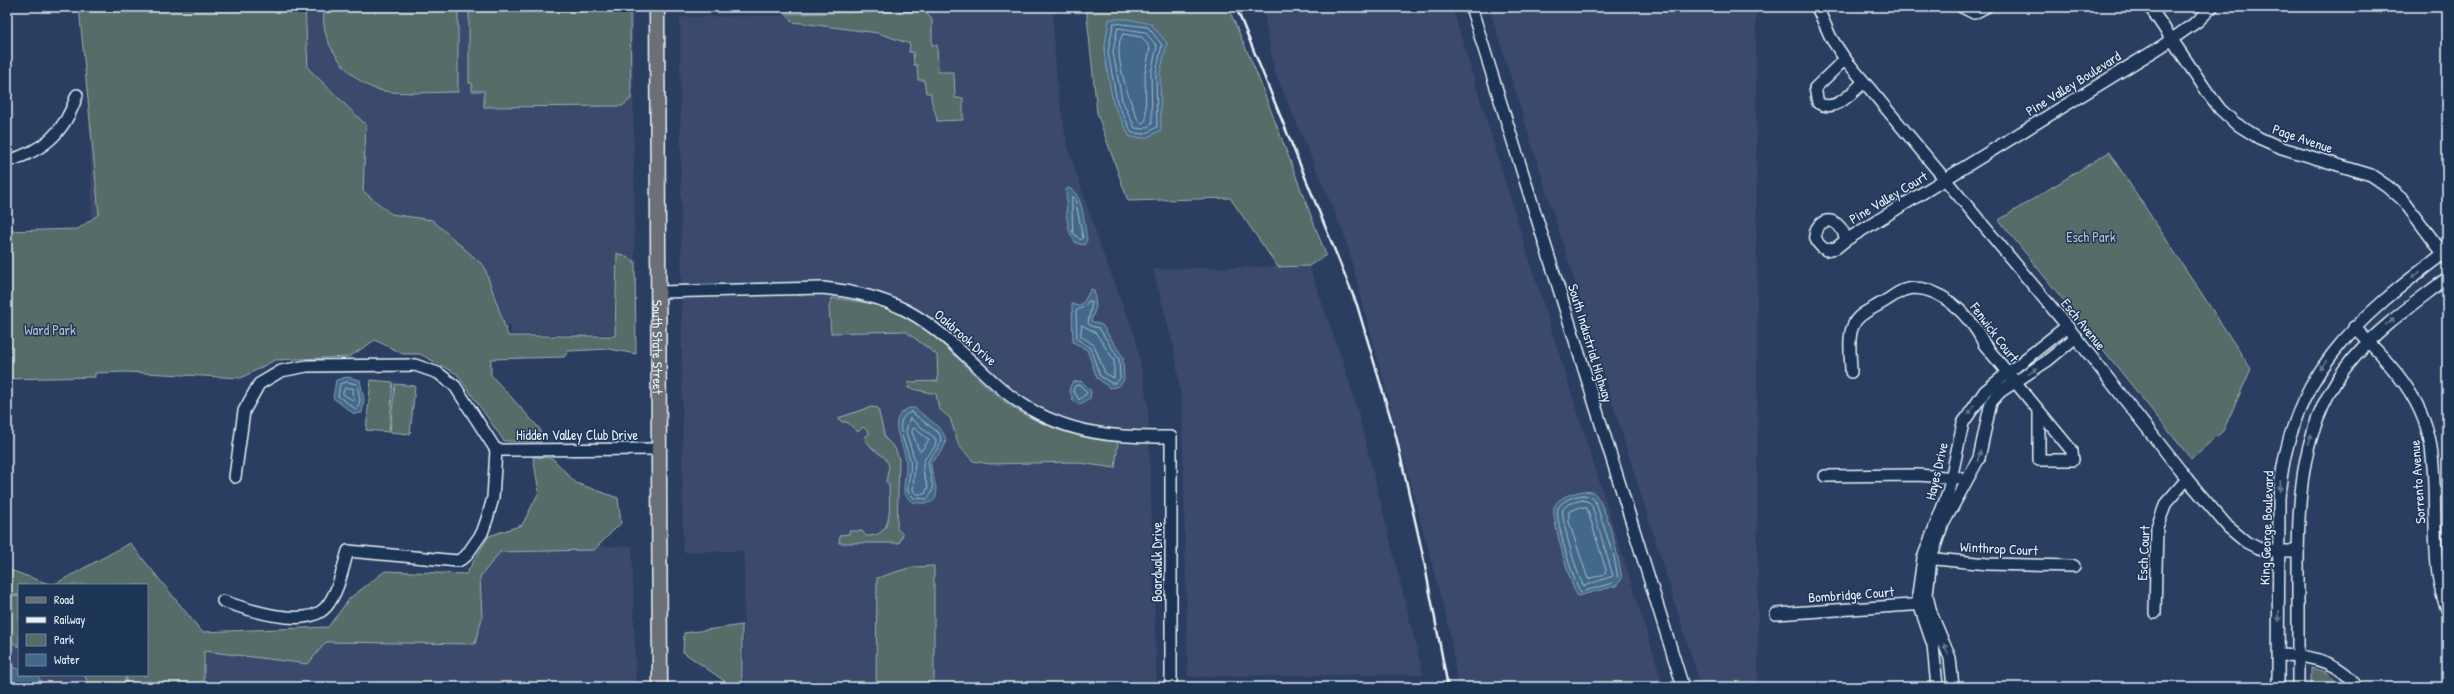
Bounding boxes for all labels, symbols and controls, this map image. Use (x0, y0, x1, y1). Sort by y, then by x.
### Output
street label: Pine Valley Boulevard (2022, 46, 2125, 121)
street label: Page Avenue (2270, 119, 2336, 158)
street label: Pine Valley Court (1845, 166, 1931, 229)
park label: Esch Park (2066, 227, 2116, 246)
one-way arrow (2411, 271, 2422, 279)
street label: South Industrial Highway (1563, 281, 1618, 405)
street label: Esch Avenue (2057, 294, 2111, 354)
street label: Fenwick Court (1966, 297, 2024, 366)
street label: South State Street (649, 300, 668, 395)
street label: Oakbrook Drive (931, 305, 1002, 370)
one-way arrow (2385, 318, 2396, 327)
park label: Ward Park (24, 320, 76, 339)
one-way arrow (2319, 360, 2327, 370)
one-way arrow (2028, 367, 2038, 375)
one-way arrow (1967, 405, 1975, 415)
street label: Hidden Valley Club Drive (516, 425, 639, 445)
one-way arrow (2307, 433, 2313, 445)
street label: Sorrento Avenue (2405, 439, 2429, 525)
street label: Hayes Drive (1920, 440, 1953, 502)
one-way arrow (1976, 450, 1982, 462)
street label: King George Boulevard (2255, 470, 2279, 585)
one-way arrow (2277, 480, 2284, 492)
street label: Boardwalk Drive (1147, 522, 1166, 602)
street label: Esch Court (2132, 525, 2154, 581)
street label: Winthrop Court (1959, 536, 2039, 561)
street label: Bombridge Court (1807, 582, 1895, 607)
legend (18, 584, 148, 676)
text: Road (54, 591, 74, 608)
one-way arrow (2276, 610, 2282, 623)
text: Railway (54, 611, 85, 628)
text: Park (54, 631, 74, 648)
one-way arrow (1943, 643, 1949, 655)
text: Water (54, 651, 80, 668)

